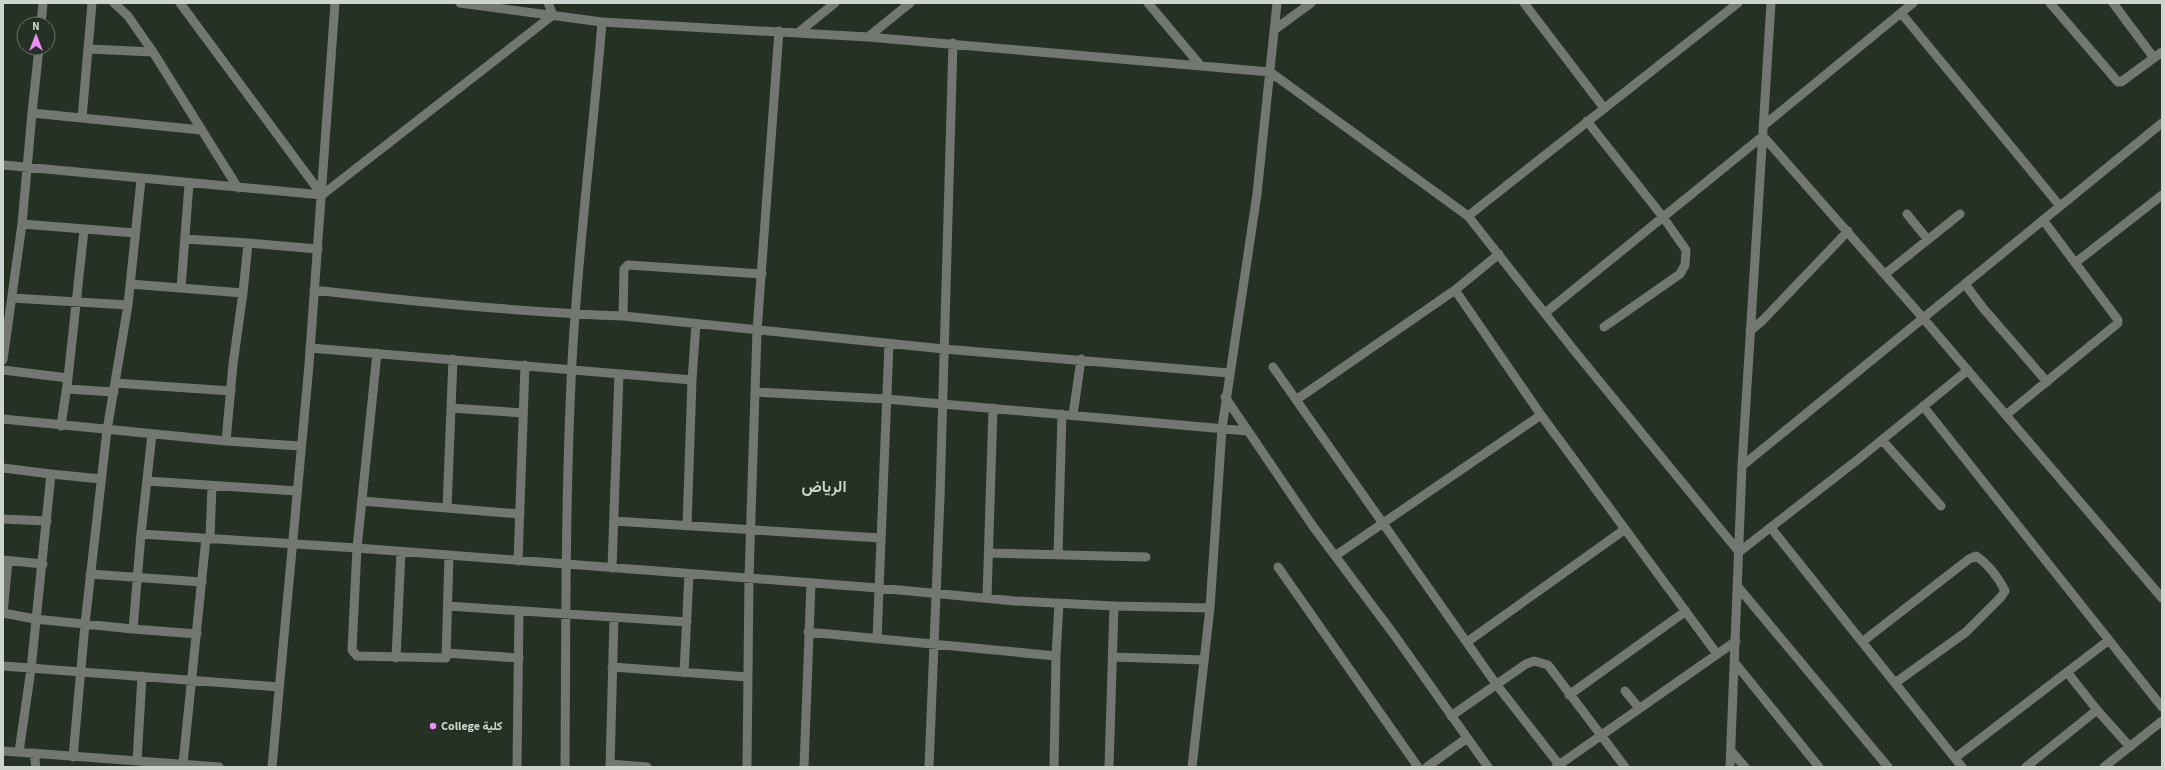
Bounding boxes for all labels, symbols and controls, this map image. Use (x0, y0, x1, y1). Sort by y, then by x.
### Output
north arrow (16, 16, 56, 56)
text: N (32, 19, 40, 34)
district label: الرياض (801, 476, 847, 498)
place label: College كلية (441, 718, 503, 735)
marker: College كلية (428, 721, 438, 731)

